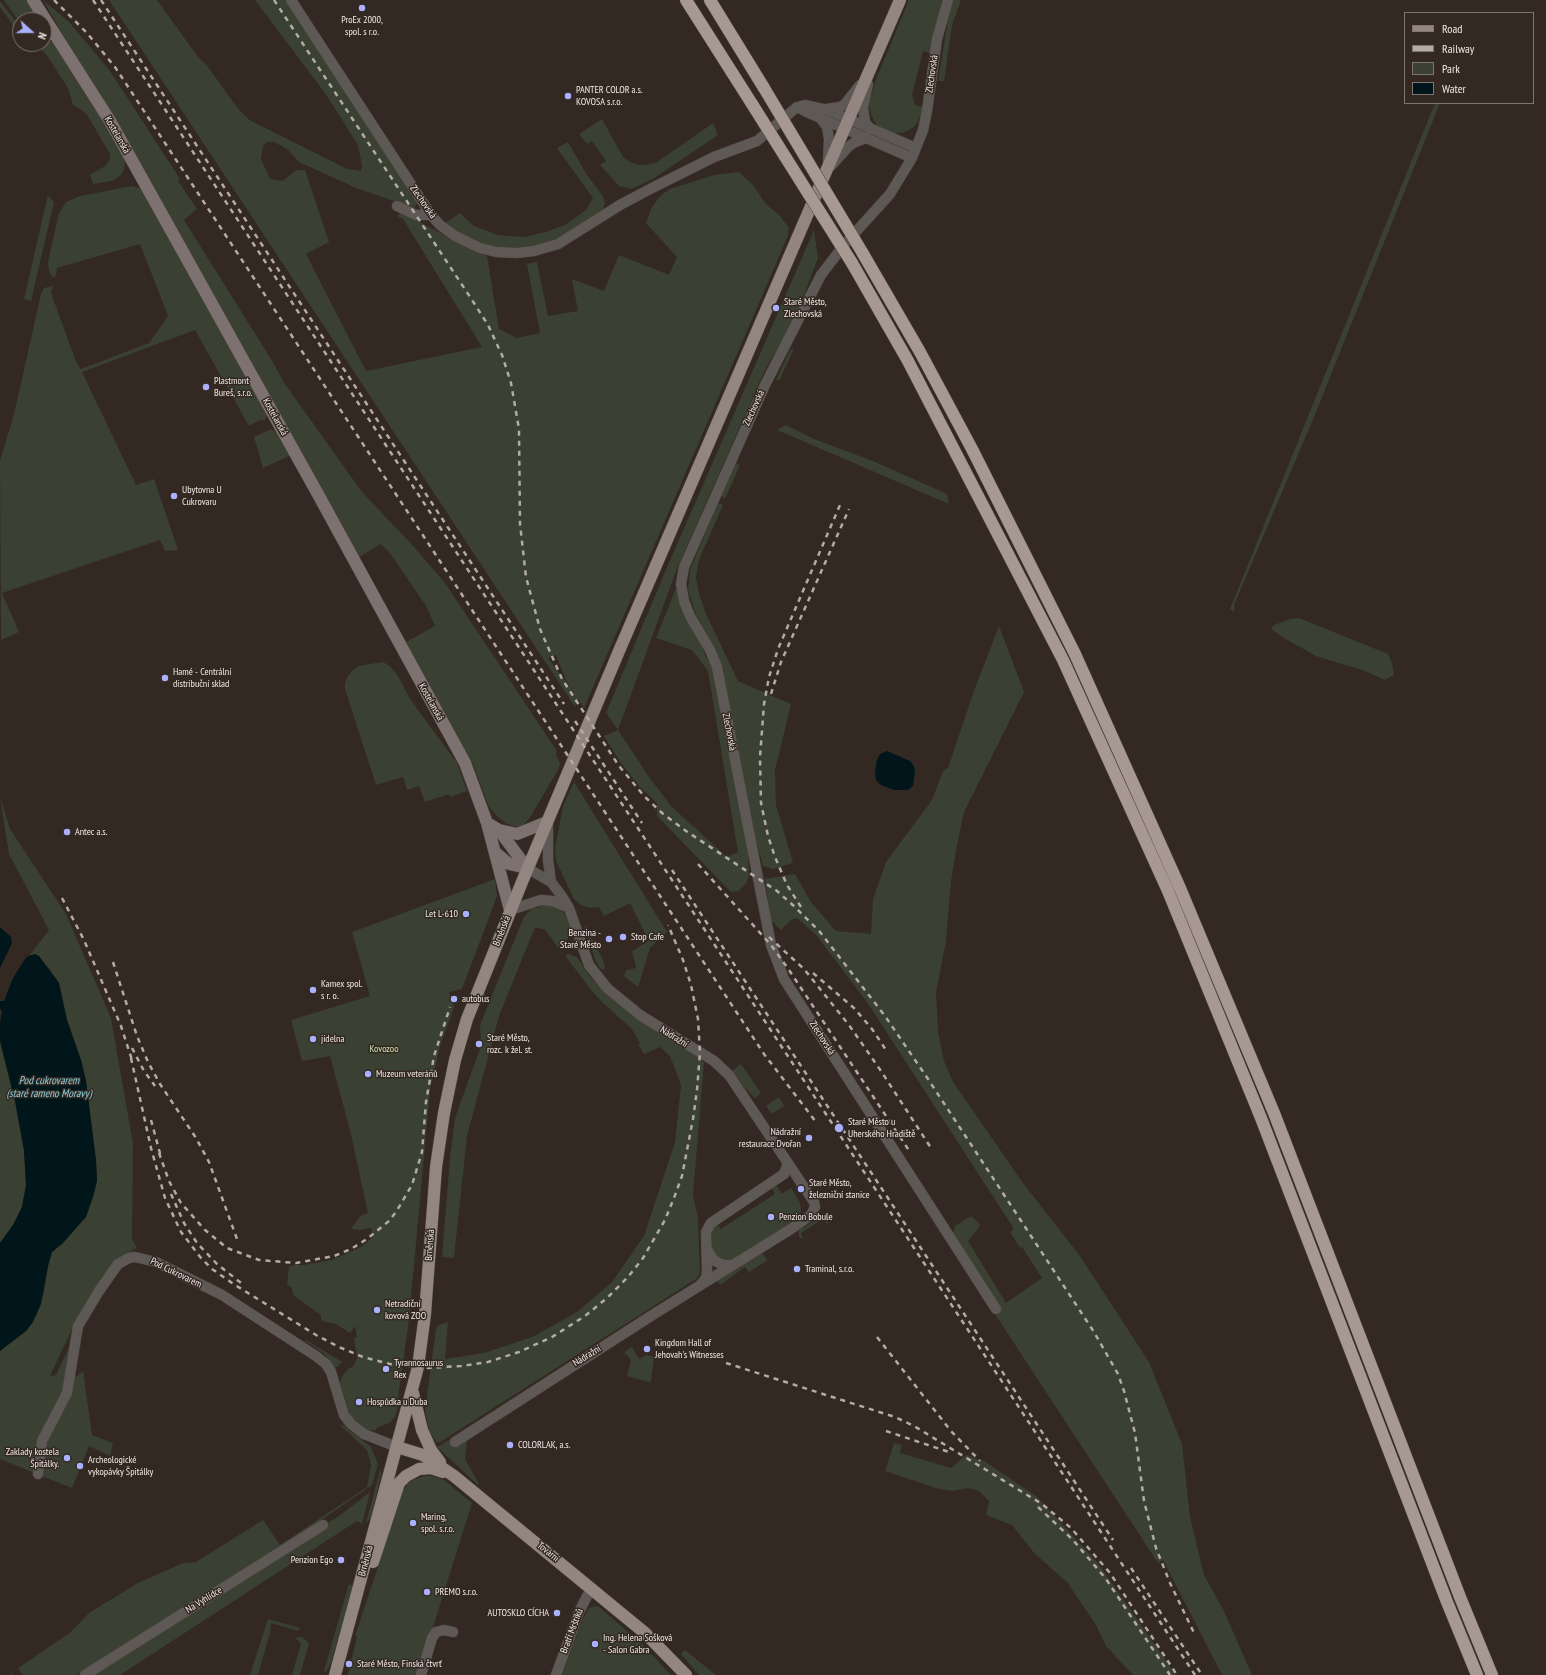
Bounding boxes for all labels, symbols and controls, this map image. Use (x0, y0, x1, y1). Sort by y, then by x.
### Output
marker: ProEx 2000, spol. s r.o. (357, 3, 367, 13)
north arrow (12, 12, 52, 52)
legend (1404, 12, 1534, 104)
place label: ProEx 2000, spol. s r.o. (341, 14, 383, 38)
text: Road (1442, 21, 1462, 36)
text: N (35, 31, 50, 41)
text: Railway (1442, 41, 1474, 56)
street label: Zlechovská (923, 54, 941, 94)
text: Park (1442, 61, 1460, 76)
text: Water (1442, 81, 1466, 96)
place label: PANTER COLOR a.s. KOVOSA s.r.o. (576, 84, 643, 108)
marker: PANTER COLOR a.s. KOVOSA s.r.o. (563, 91, 573, 101)
street label: Kostelanská (102, 114, 132, 156)
street label: Zlechovská (407, 183, 439, 221)
place label: Staré Město, Zlechovská (784, 296, 827, 320)
marker: Staré Město, Zlechovská (771, 303, 781, 313)
place label: Plastmont Bureš, s.r.o. (214, 375, 253, 398)
marker: Plastmont Bureš, s.r.o. (201, 382, 211, 392)
street label: Zlechovská (741, 388, 767, 428)
street label: Kostelanská (260, 396, 290, 438)
place label: Ubytovna U Cukrovaru (182, 484, 222, 508)
marker: Ubytovna U Cukrovaru (169, 491, 179, 501)
place label: Hamé - Centrální distribuční sklad (173, 666, 231, 690)
marker: Hamé - Centrální distribuční sklad (160, 673, 170, 683)
street label: Kostelanská (416, 681, 446, 723)
street label: Zlechovská (719, 712, 739, 752)
place label: Antec a.s. (75, 826, 107, 838)
marker: Antec a.s. (62, 827, 72, 837)
place label: Let L-610 (425, 908, 458, 920)
marker: Let L-610 (461, 909, 471, 919)
street label: Brněnská (491, 914, 513, 948)
place label: Benzina - Staré Město (560, 927, 601, 950)
place label: Stop Cafe (631, 931, 664, 943)
marker: Stop Cafe (618, 932, 628, 942)
marker: Benzina - Staré Město (604, 934, 614, 944)
place label: Kamex spol. s r. o. (321, 978, 363, 1002)
marker: Kamex spol. s r. o. (308, 985, 318, 995)
place label: autobus (462, 993, 489, 1005)
marker: autobus (449, 994, 459, 1004)
street label: Zlechovská (807, 1019, 837, 1057)
street label: Nádražní (658, 1024, 690, 1050)
place label: Staré Město, rozc. k žel. st. (487, 1032, 533, 1056)
place label: jídelna (321, 1033, 344, 1045)
marker: jídelna (308, 1034, 318, 1044)
marker: Staré Město, rozc. k žel. st. (474, 1039, 484, 1049)
park label: Kovozoo (370, 1043, 398, 1055)
place label: Muzeum veteránů (376, 1068, 438, 1080)
marker: Muzeum veteránů (363, 1069, 373, 1079)
water label: Pod cukrovarem (staré rameno Moravy) (7, 1074, 91, 1100)
place label: Staré Město u Uherského Hradiště (848, 1116, 915, 1140)
marker: Staré Město u Uherského Hradiště (833, 1122, 845, 1134)
place label: Nádražní restaurace Dvořan (739, 1126, 801, 1150)
marker: Nádražní restaurace Dvořan (804, 1133, 814, 1143)
place label: Staré Město, železniční stanice (809, 1177, 870, 1200)
marker: Staré Město, železniční stanice (796, 1184, 806, 1194)
place label: Penzion Bobule (779, 1211, 833, 1223)
marker: Penzion Bobule (766, 1212, 776, 1222)
street label: Brněnská (423, 1229, 437, 1261)
street label: Pod Cukrovarem (148, 1255, 204, 1291)
place label: Traminal, s.r.o. (805, 1263, 854, 1275)
marker: Traminal, s.r.o. (792, 1264, 802, 1274)
place label: Netradiční kovová ZOO (385, 1298, 426, 1322)
marker: Netradiční kovová ZOO (372, 1305, 382, 1315)
place label: Kingdom Hall of Jehovah's Witnesses (655, 1337, 724, 1360)
street label: Nádražní (571, 1343, 603, 1369)
marker: Kingdom Hall of Jehovah's Witnesses (642, 1344, 652, 1354)
place label: Tyrannosaurus Rex (394, 1357, 443, 1380)
marker: Tyrannosaurus Rex (381, 1364, 391, 1374)
place label: Hospůdka u Duba (367, 1396, 427, 1408)
marker: Hospůdka u Duba (354, 1397, 364, 1407)
place label: COLORLAK, a.s. (518, 1439, 571, 1451)
marker: COLORLAK, a.s. (505, 1440, 515, 1450)
place label: Zaklady kostela Špitálky. (6, 1446, 59, 1470)
marker: Zaklady kostela Špitálky. (62, 1453, 72, 1463)
place label: Archeologické vykopávky Špitálky (88, 1454, 153, 1478)
marker: Archeologické vykopávky Špitálky (75, 1461, 85, 1471)
place label: Maring, spol. s.r.o. (421, 1511, 455, 1534)
marker: Maring, spol. s.r.o. (408, 1518, 418, 1528)
street label: Tovární (535, 1540, 561, 1564)
street label: Brněnská (356, 1544, 376, 1578)
place label: Penzion Ego (291, 1554, 333, 1566)
marker: Penzion Ego (336, 1555, 346, 1565)
street label: Na Vyhlídce (184, 1584, 224, 1616)
place label: PREMO s.r.o. (435, 1586, 478, 1598)
marker: PREMO s.r.o. (422, 1587, 432, 1597)
place label: AUTOSKLO CÍCHA (487, 1607, 549, 1619)
street label: Bratří Mrštíků (558, 1607, 586, 1655)
marker: AUTOSKLO CÍCHA (552, 1608, 562, 1618)
place label: Ing. Helena Sošková - Salon Gabra (603, 1632, 672, 1656)
marker: Ing. Helena Sošková - Salon Gabra (590, 1639, 600, 1649)
place label: Staré Město, Finská čtvrť (357, 1658, 442, 1670)
marker: Staré Město, Finská čtvrť (344, 1659, 354, 1669)

